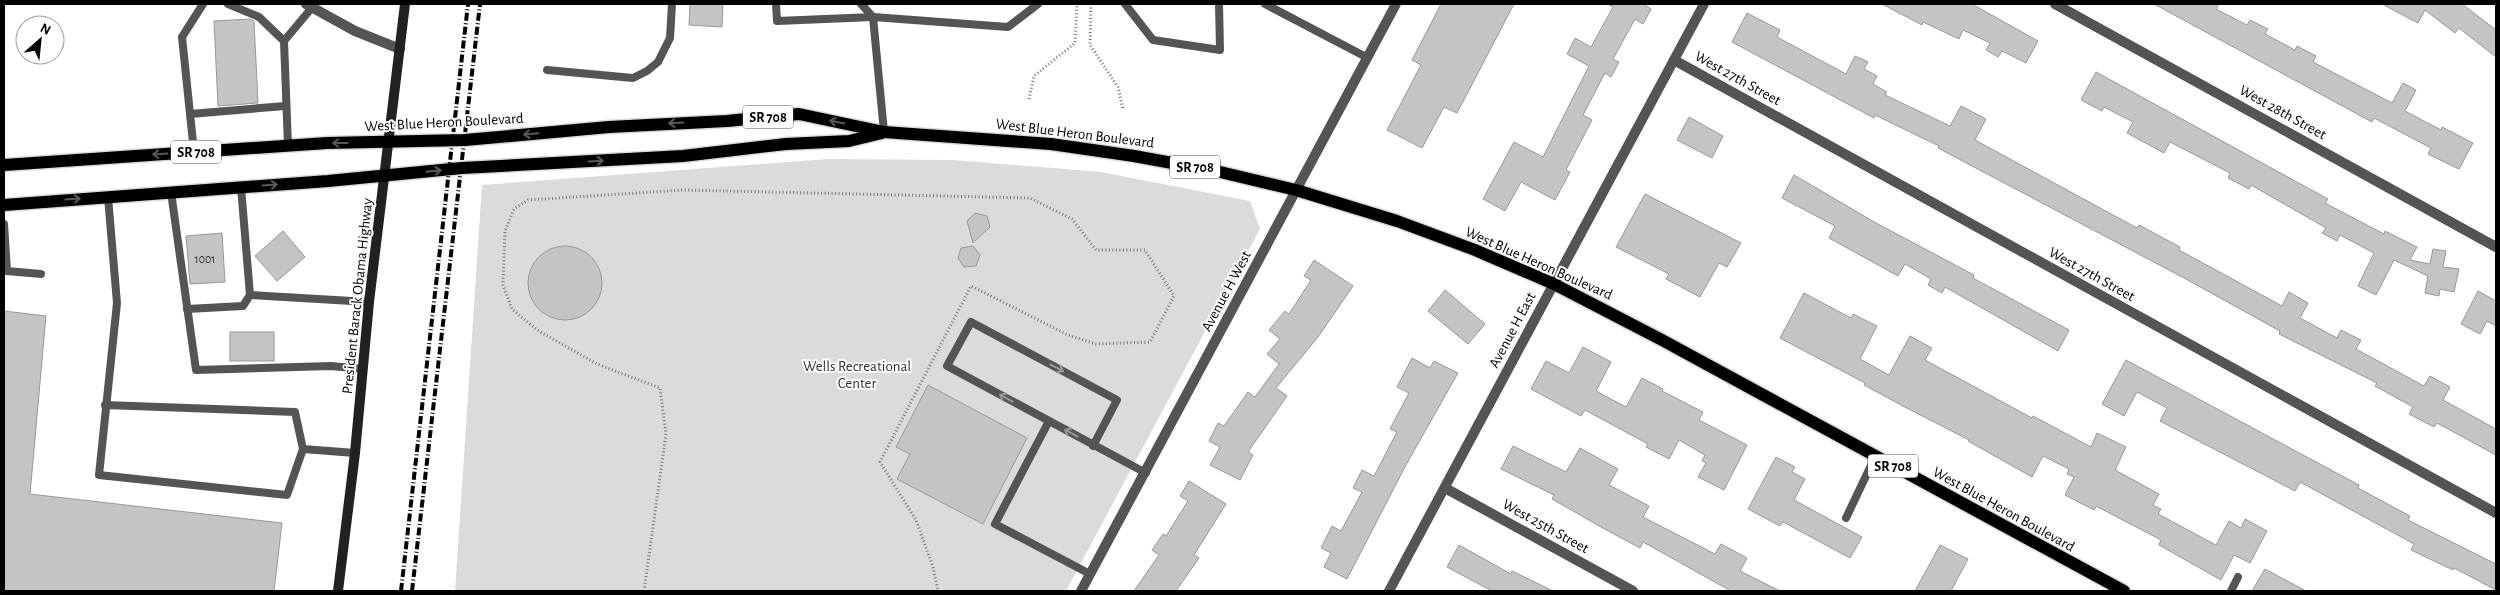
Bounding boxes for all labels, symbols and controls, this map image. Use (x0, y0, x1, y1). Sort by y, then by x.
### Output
north arrow (15, 15, 65, 65)
text: N (38, 21, 53, 38)
street label: West 27th Street (1692, 49, 1784, 108)
street label: West 28th Street (2237, 82, 2329, 143)
road number: SR 708 (743, 105, 793, 128)
street label: West Blue Heron Boulevard (364, 111, 524, 134)
street label: West Blue Heron Boulevard (995, 116, 1155, 151)
one-way arrow (829, 117, 845, 126)
one-way arrow (668, 119, 684, 128)
one-way arrow (523, 129, 539, 139)
one-way arrow (332, 138, 348, 148)
road number: SR 708 (171, 140, 221, 163)
one-way arrow (152, 150, 168, 159)
road number: SR 708 (1170, 156, 1220, 178)
one-way arrow (588, 157, 604, 166)
one-way arrow (426, 166, 442, 176)
one-way arrow (262, 180, 278, 189)
one-way arrow (65, 195, 81, 204)
street label: President Barack Obama Highway (340, 197, 375, 395)
street label: West Blue Heron Boulevard (1463, 224, 1615, 303)
street label: West 27th Street (2046, 245, 2138, 304)
street label: Avenue H West (1199, 248, 1254, 334)
house number: 1001 (195, 253, 215, 265)
street label: Avenue H East (1486, 290, 1539, 370)
park label: Wells Recreational Center (803, 359, 911, 391)
one-way arrow (1050, 363, 1065, 373)
one-way arrow (999, 393, 1014, 402)
one-way arrow (1064, 428, 1079, 438)
road number: SR 708 (1868, 454, 1918, 478)
street label: West Blue Heron Boulevard (1930, 464, 2077, 555)
street label: West 25th Street (1500, 497, 1592, 556)

